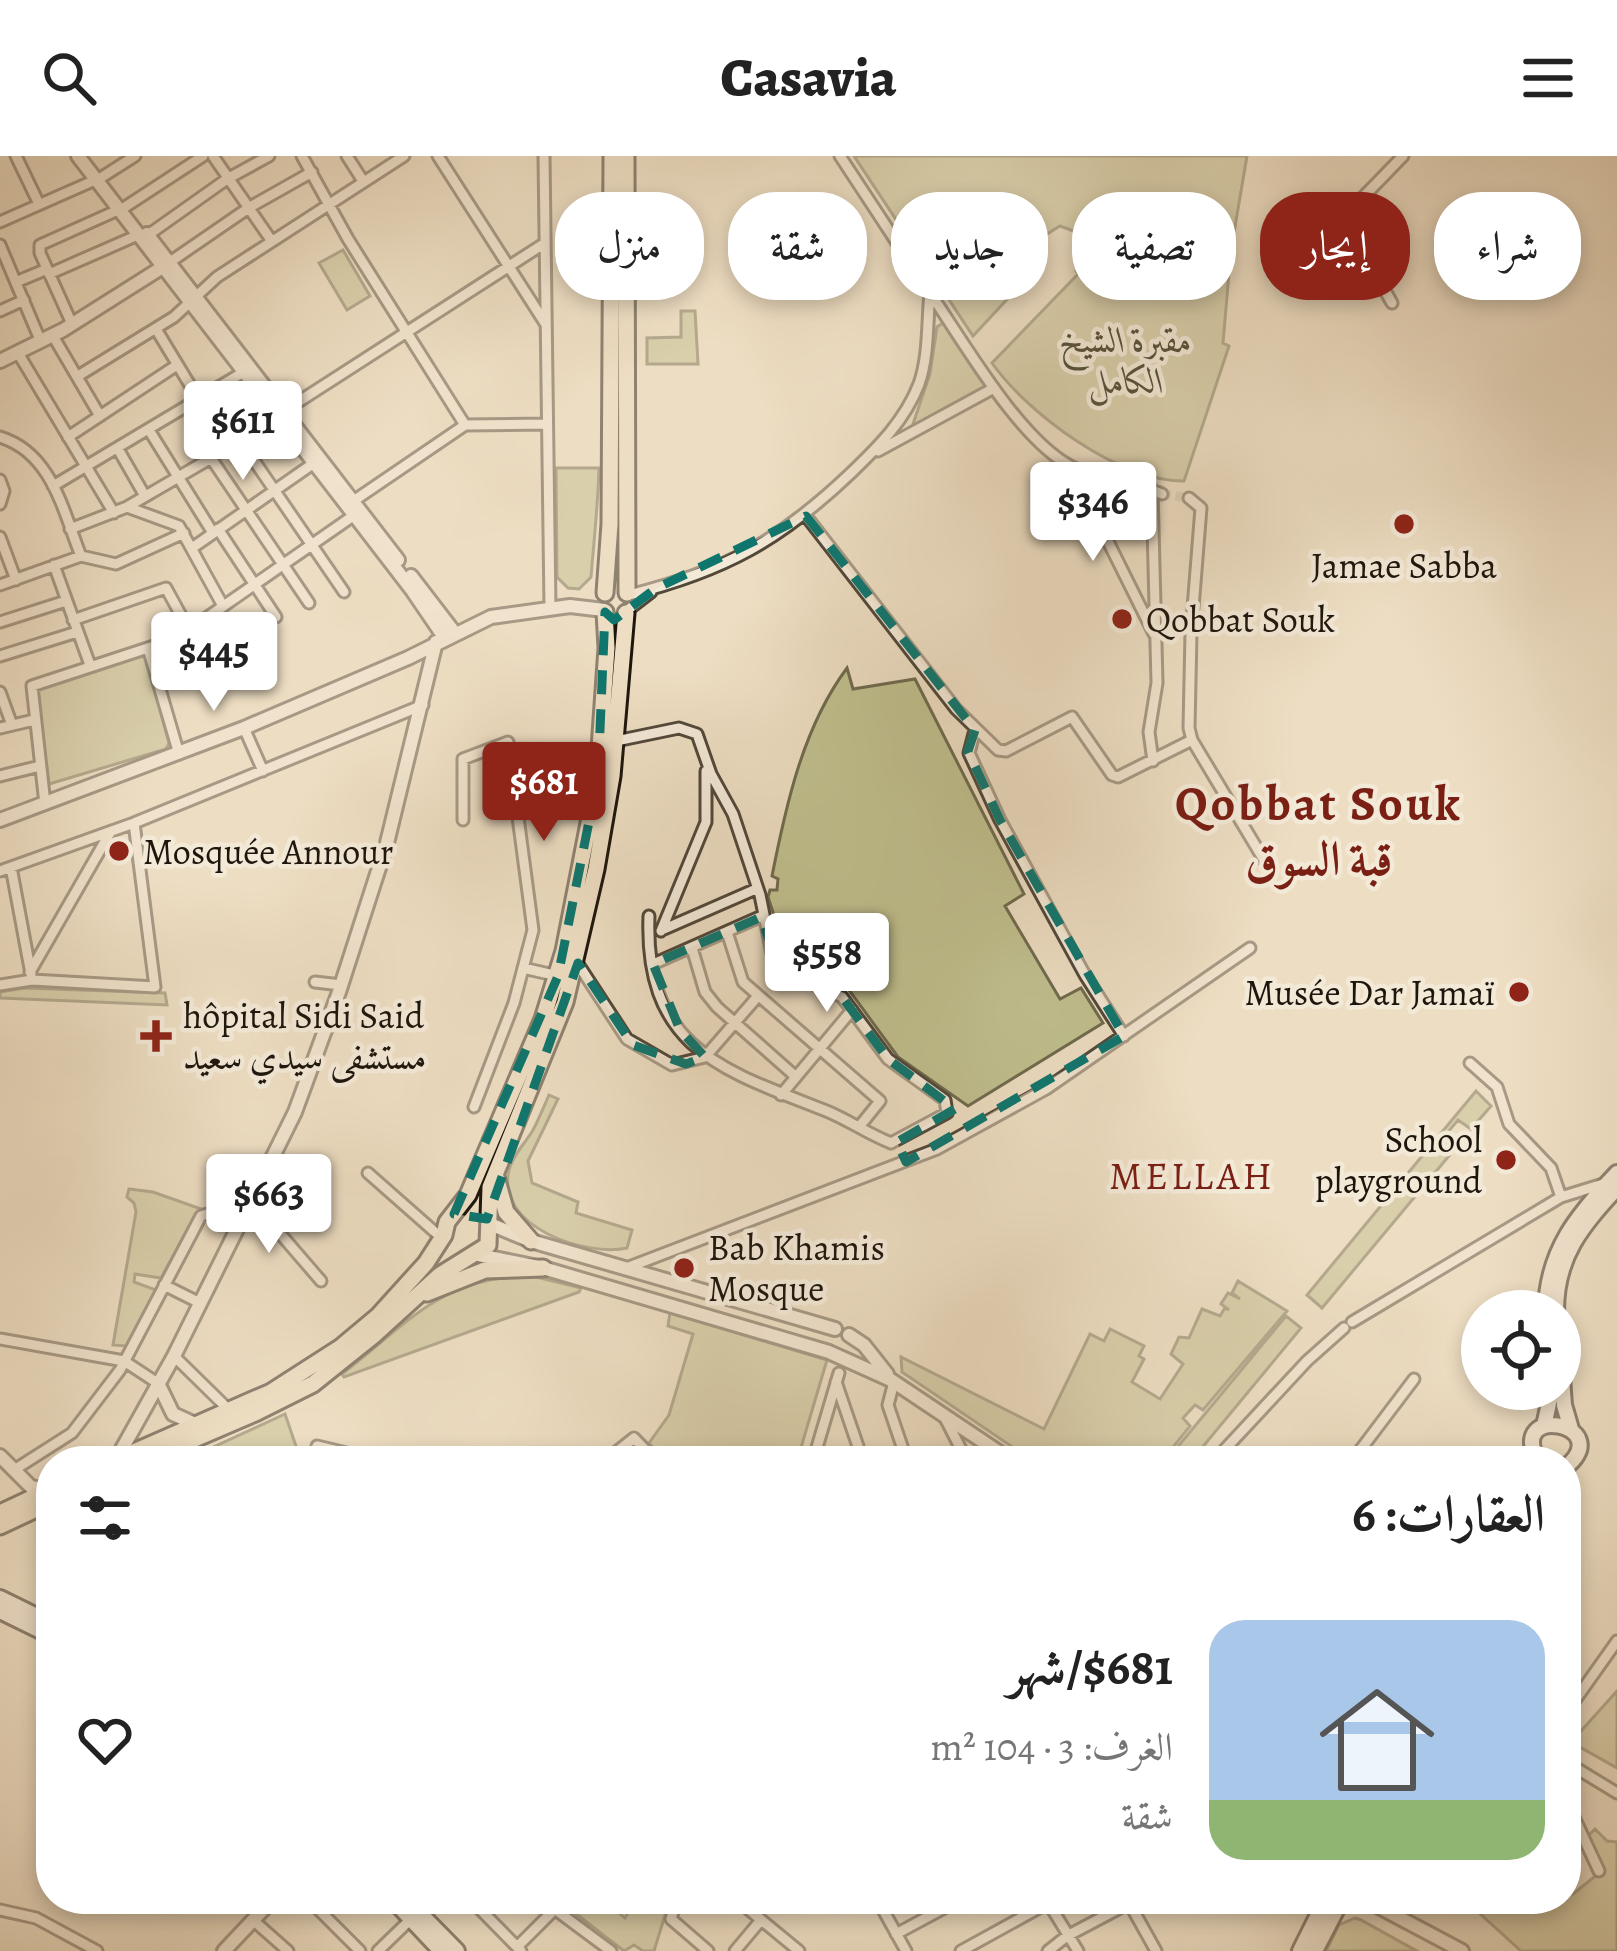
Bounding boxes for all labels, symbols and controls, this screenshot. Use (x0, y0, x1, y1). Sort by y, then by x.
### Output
text: Casavia (720, 41, 897, 115)
icon: search (36, 45, 102, 111)
icon: menu (1515, 45, 1581, 111)
chip: منزل (555, 192, 704, 300)
chip: شقة (728, 192, 867, 300)
chip: جديد (891, 192, 1048, 300)
chip: تصفية (1072, 192, 1236, 300)
chip: إيجار (1260, 192, 1410, 300)
chip: شراء (1434, 192, 1581, 300)
park label: مقبرة الشيخ الكامل (1059, 315, 1193, 406)
pin: $611 (172, 381, 314, 483)
text: $611 (211, 393, 275, 446)
pin: $346 (1022, 462, 1164, 564)
text: $346 (1057, 474, 1129, 527)
marker: Jamae Sabba (1391, 511, 1417, 537)
place label: Jamae Sabba (1311, 541, 1497, 590)
place label: Qobbat Souk (1146, 595, 1335, 644)
marker: Qobbat Souk (1109, 606, 1135, 632)
pin: $445 (143, 612, 285, 714)
text: $445 (178, 624, 250, 677)
pin: $681 (473, 742, 615, 844)
text: $681 (509, 754, 579, 807)
district label: Qobbat Souk قبة السوق (1175, 771, 1463, 892)
place label: Mosquée Annour (143, 827, 394, 876)
marker: Mosquée Annour (106, 838, 132, 864)
pin: $558 (756, 913, 898, 1015)
text: $558 (792, 925, 862, 978)
place label: Musée Dar Jamaï (1245, 968, 1495, 1017)
marker: Musée Dar Jamaï (1506, 979, 1532, 1005)
place label: hôpital Sidi Said مستشفى سيدي سعيد (183, 991, 426, 1085)
marker: hôpital Sidi Said مستشفى سيدي سعيد (140, 1020, 172, 1052)
place label: School playground (1315, 1115, 1483, 1205)
marker: School playground (1493, 1147, 1519, 1173)
district label: MELLAH (1109, 1149, 1275, 1202)
pin: $663 (198, 1154, 340, 1256)
text: $663 (233, 1166, 305, 1219)
place label: Bab Khamis Mosque (708, 1223, 885, 1313)
marker: Bab Khamis Mosque (671, 1255, 697, 1281)
map controls (1461, 1290, 1581, 1410)
button: locate (1461, 1290, 1581, 1410)
text: العقارات: 6 (1352, 1479, 1545, 1549)
icon: filters (72, 1485, 138, 1551)
text: $681/شهر (1007, 1632, 1173, 1702)
icon: home (1305, 1668, 1449, 1812)
icon: heart (72, 1707, 138, 1773)
text: الغرف: 3 · 104 m² (931, 1720, 1173, 1773)
text: شقة (1121, 1789, 1173, 1842)

